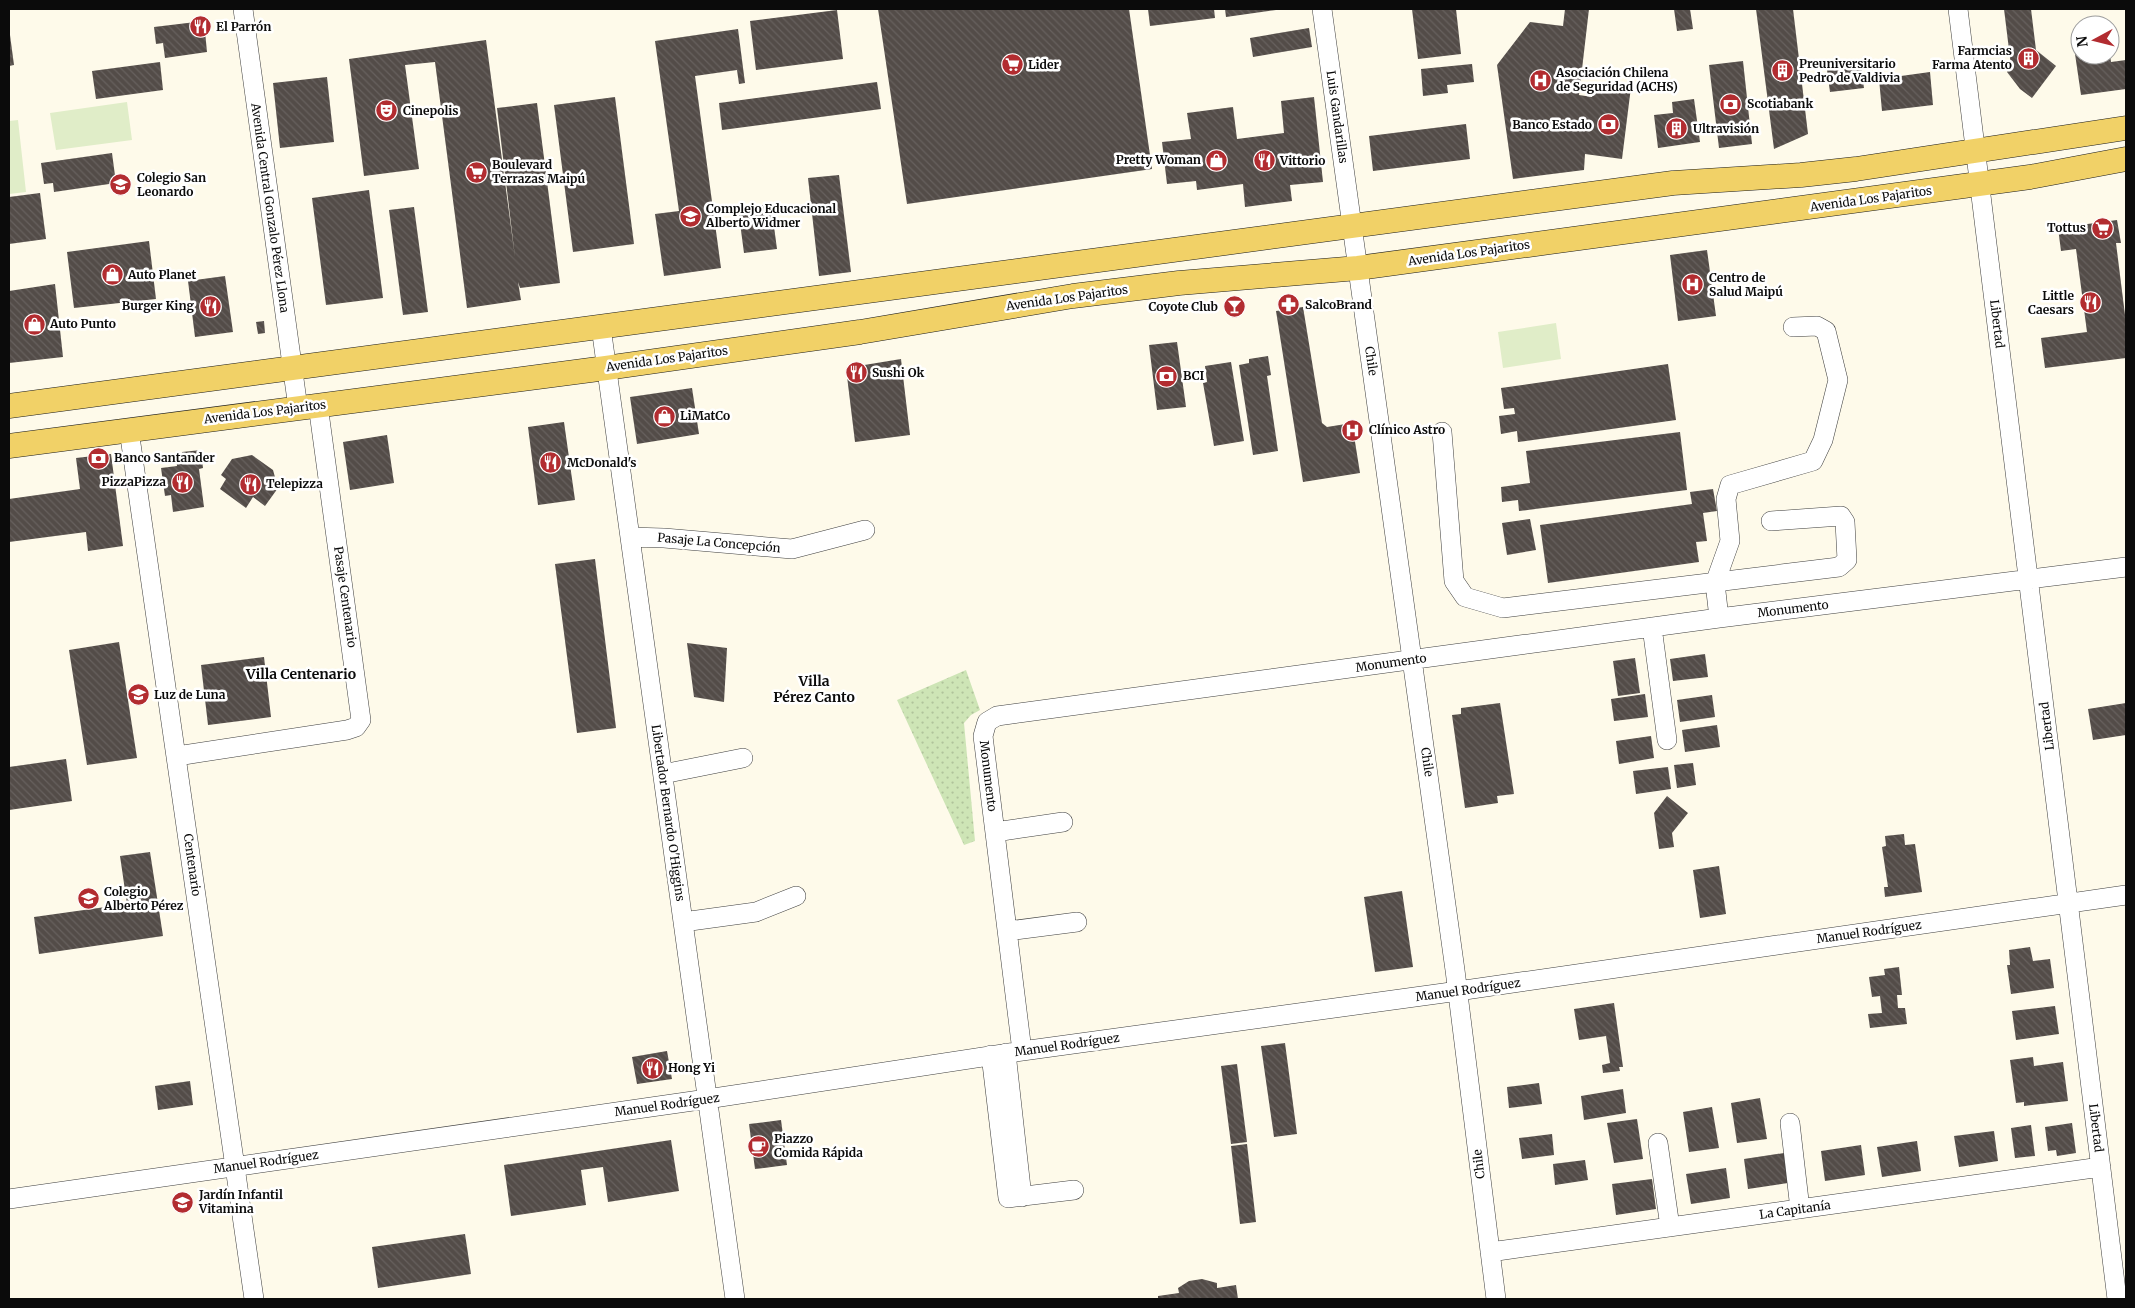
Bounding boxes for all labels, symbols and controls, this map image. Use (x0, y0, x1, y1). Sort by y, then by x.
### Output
restaurant icon: El Parrón (188, 15, 212, 39)
north arrow (2070, 15, 2120, 65)
place label: El Parrón (216, 19, 271, 34)
text: N (2072, 35, 2092, 48)
place label: Farmcias Farma Atento (1932, 43, 2012, 72)
building icon: Farmcias Farma Atento (2016, 46, 2040, 70)
supermarket icon: Lider (1000, 53, 1024, 77)
place label: Preuniversitario Pedro de Valdivia (1799, 56, 1901, 85)
place label: Lider (1028, 57, 1060, 72)
building icon: Preuniversitario Pedro de Valdivia (1771, 59, 1795, 83)
place label: Asociación Chilena de Seguridad (ACHS) (1555, 65, 1678, 94)
hospital icon: Asociación Chilena de Seguridad (ACHS) (1528, 68, 1552, 92)
street label: Luis Gandarillas (1324, 70, 1351, 164)
bank icon: Scotiabank (1719, 92, 1743, 116)
place label: Scotiabank (1747, 96, 1814, 111)
theatre icon: Cinepolis (375, 99, 399, 123)
street label: Avenida Central Gonzalo Pérez Llona (248, 101, 293, 314)
place label: Cinepolis (403, 103, 459, 118)
bank icon: Banco Estado (1596, 113, 1620, 137)
place label: Banco Estado (1512, 117, 1592, 132)
building icon: Ultravisión (1665, 117, 1689, 141)
place label: Ultravisión (1693, 121, 1759, 136)
shop icon: Pretty Woman (1205, 148, 1229, 172)
restaurant icon: Vittorio (1252, 149, 1276, 173)
place label: Pretty Woman (1116, 152, 1201, 167)
place label: Vittorio (1279, 153, 1326, 168)
place label: Boulevard Terrazas Maipú (492, 157, 585, 186)
supermarket icon: Boulevard Terrazas Maipú (464, 160, 488, 184)
place label: Colegio San Leonardo (137, 170, 206, 199)
school or university icon: Colegio San Leonardo (109, 173, 133, 197)
street label: Avenida Los Pajaritos (1808, 183, 1933, 215)
place label: Complejo Educacional Alberto Widmer (705, 201, 836, 230)
school or university icon: Complejo Educacional Alberto Widmer (678, 204, 702, 228)
supermarket icon: Tottus (2090, 216, 2114, 240)
place label: Tottus (2047, 220, 2086, 235)
street label: Avenida Los Pajaritos (1406, 237, 1531, 269)
shop icon: Auto Planet (100, 263, 124, 287)
place label: Auto Planet (127, 267, 196, 282)
place label: Centro de Salud Maipú (1709, 270, 1783, 299)
hospital icon: Centro de Salud Maipú (1681, 273, 1705, 297)
street label: Avenida Los Pajaritos (1004, 282, 1129, 314)
place label: Little Caesars (2028, 288, 2075, 317)
restaurant icon: Little Caesars (2078, 291, 2102, 315)
pharmacy icon: SalcoBrand (1277, 293, 1301, 317)
restaurant icon: Burger King (198, 294, 222, 318)
bar icon: Coyote Club (1222, 295, 1246, 319)
place label: SalcoBrand (1305, 297, 1373, 312)
place label: Burger King (122, 298, 194, 313)
place label: Coyote Club (1148, 299, 1218, 314)
street label: Libertad (1987, 299, 2008, 349)
shop icon: Auto Punto (22, 312, 46, 336)
place label: Auto Punto (49, 316, 116, 331)
street label: Avenida Los Pajaritos (604, 343, 729, 375)
street label: Chile (1362, 345, 1381, 377)
restaurant icon: Sushi Ok (844, 361, 868, 385)
bank icon: BCI (1155, 364, 1179, 388)
place label: Sushi Ok (872, 365, 924, 380)
place label: BCI (1183, 368, 1205, 383)
street label: Avenida Los Pajaritos (202, 397, 327, 427)
shop icon: LiMatCo (652, 404, 676, 428)
place label: LiMatCo (680, 408, 730, 423)
hospital icon: Clínico Astro (1341, 418, 1365, 442)
place label: Clínico Astro (1369, 422, 1445, 437)
bank icon: Banco Santander (86, 446, 110, 470)
place label: Banco Santander (114, 450, 215, 465)
restaurant icon: McDonald's (539, 451, 563, 475)
place label: McDonald's (567, 455, 636, 470)
restaurant icon: PizzaPizza (170, 470, 194, 494)
restaurant icon: Telepizza (238, 472, 262, 496)
place label: PizzaPizza (102, 474, 166, 489)
place label: Telepizza (266, 476, 323, 491)
street label: Pasaje La Concepción (657, 530, 781, 555)
street label: Pasaje Centenario (331, 545, 360, 649)
street label: Monumento (1757, 597, 1829, 620)
street label: Monumento (1355, 650, 1427, 675)
district label: Villa Centenario (245, 665, 356, 683)
district label: Villa Pérez Canto (773, 672, 855, 706)
school or university icon: Luz de Luna (126, 683, 150, 707)
place label: Luz de Luna (154, 687, 226, 702)
street label: Libertad (2036, 701, 2057, 751)
street label: Libertador Bernardo O'Higgins (649, 724, 688, 902)
street label: Monumento (977, 740, 1000, 812)
street label: Chile (1418, 746, 1437, 778)
street label: Centenario (181, 833, 204, 897)
place label: Colegio Alberto Pérez (103, 884, 184, 913)
school or university icon: Colegio Alberto Pérez (76, 887, 100, 911)
street label: Manuel Rodríguez (1815, 917, 1923, 946)
street label: Manuel Rodríguez (1414, 975, 1522, 1004)
street label: Manuel Rodríguez (1013, 1030, 1121, 1059)
restaurant icon: Hong Yi (640, 1056, 664, 1080)
place label: Hong Yi (668, 1060, 715, 1075)
street label: Manuel Rodríguez (613, 1090, 721, 1119)
street label: Libertad (2086, 1103, 2107, 1153)
place label: Piazzo Comida Rápida (774, 1131, 863, 1160)
cafe icon: Piazzo Comida Rápida (746, 1134, 770, 1158)
street label: Manuel Rodríguez (212, 1147, 320, 1176)
street label: Chile (1469, 1148, 1488, 1180)
place label: Jardín Infantil Vitamina (198, 1187, 283, 1216)
school or university icon: Jardín Infantil Vitamina (171, 1190, 195, 1214)
street label: La Capitanía (1758, 1197, 1832, 1222)

